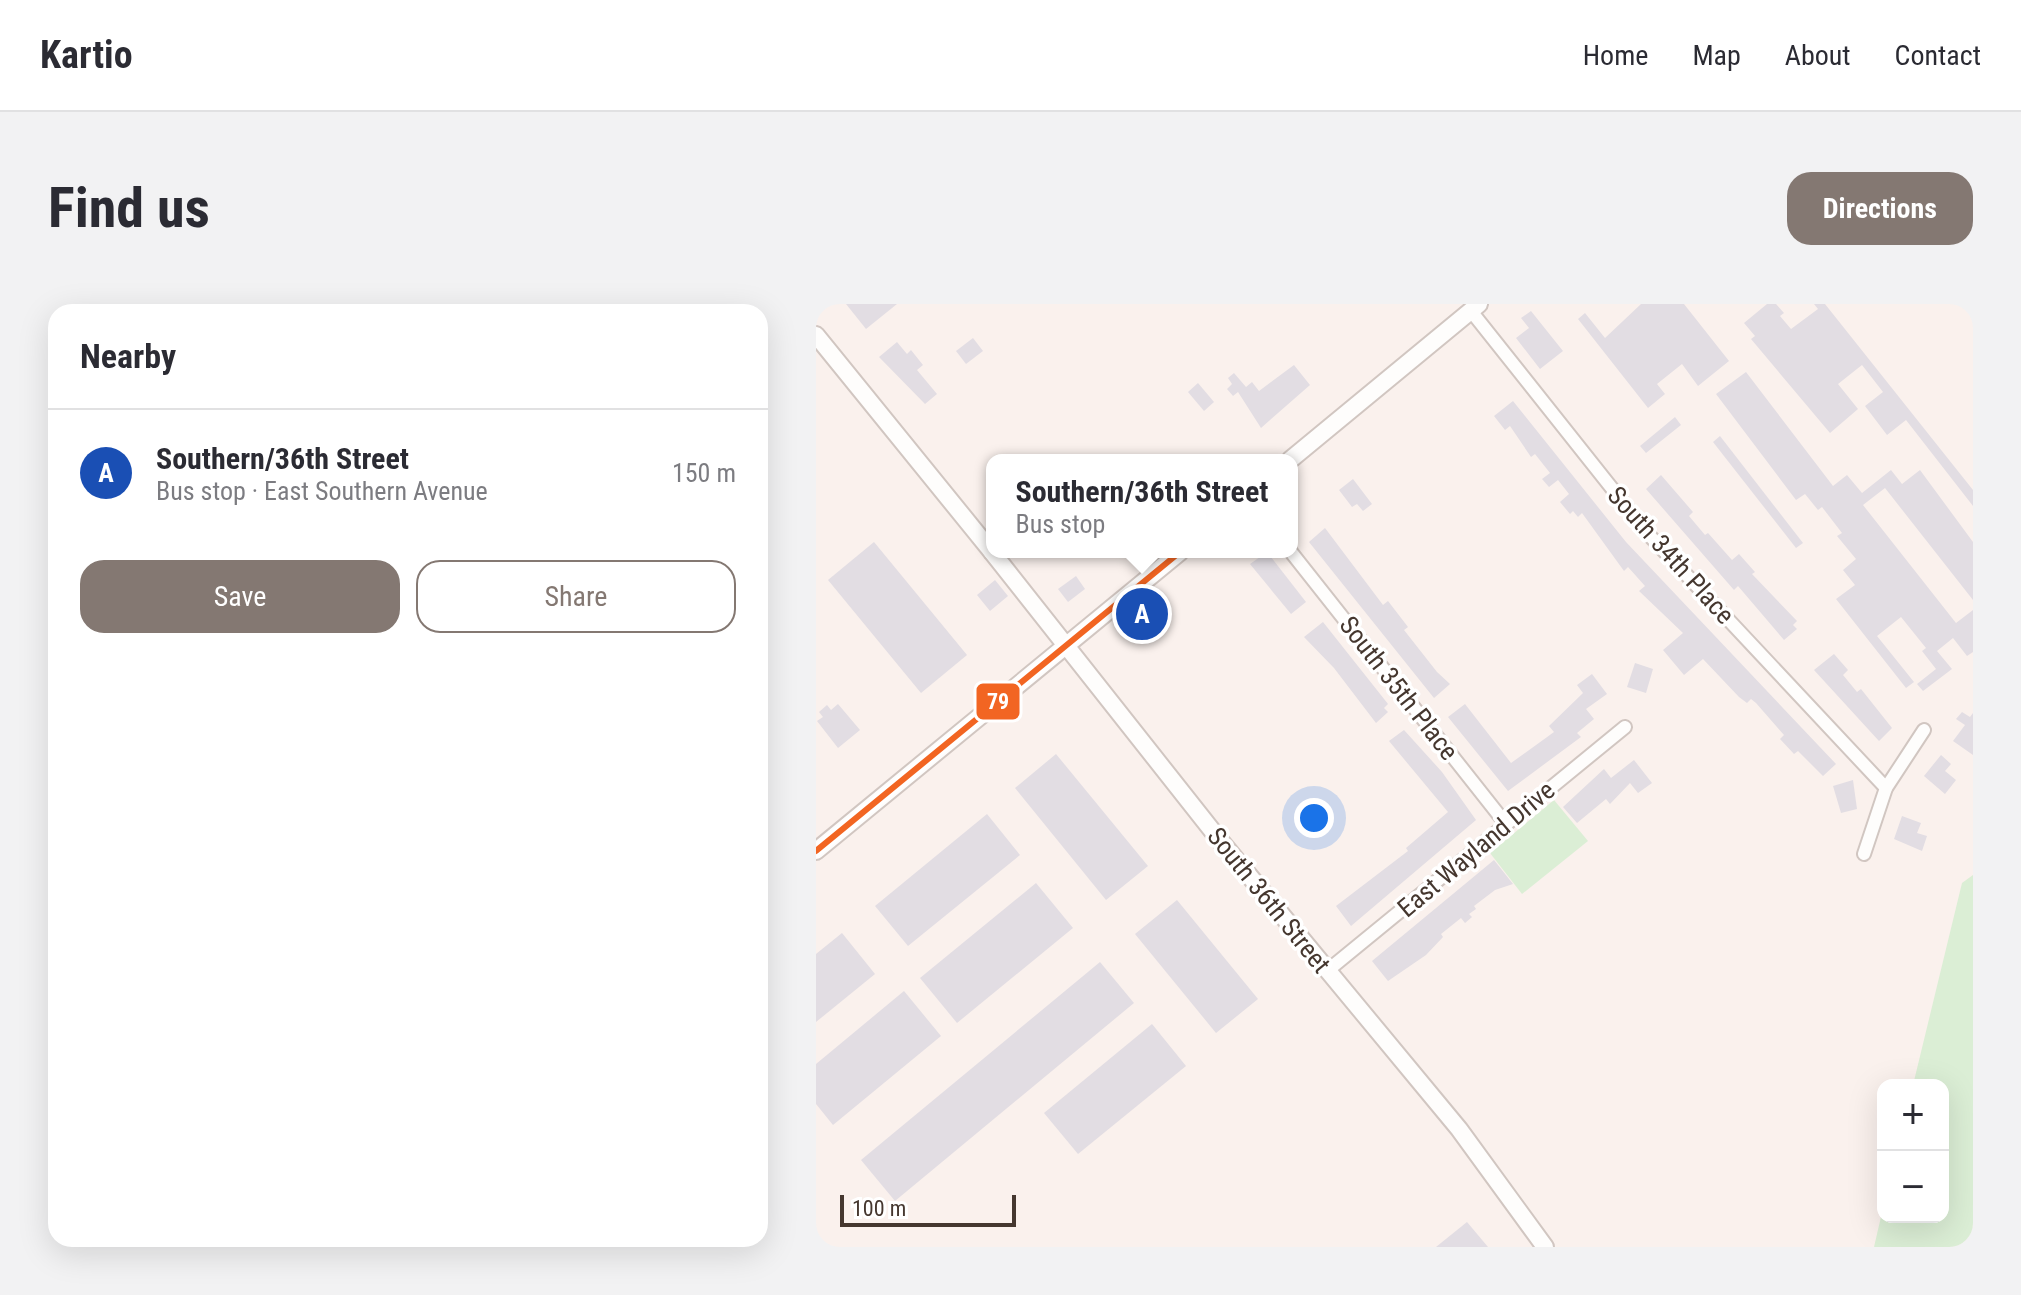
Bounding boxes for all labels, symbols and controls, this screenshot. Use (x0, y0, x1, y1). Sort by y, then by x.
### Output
text: Kartio (40, 33, 133, 77)
text: Home (1583, 39, 1648, 72)
text: Map (1692, 39, 1741, 72)
text: About (1785, 39, 1851, 72)
text: Contact (1895, 39, 1981, 72)
button: Directions (1787, 172, 1973, 245)
text: Find us (48, 175, 210, 241)
text: Nearby (80, 336, 176, 376)
text: Southern/36th Street (156, 441, 409, 476)
popup (986, 454, 1298, 558)
text: A (98, 458, 114, 488)
text: 150 m (672, 458, 736, 488)
text: Southern/36th Street (1016, 474, 1269, 509)
text: Bus stop · East Southern Avenue (156, 476, 488, 506)
street label: South 34th Place (1602, 480, 1740, 630)
text: Bus stop (1016, 509, 1105, 539)
button: Save (80, 560, 400, 633)
button: Share (416, 560, 736, 633)
pin: A (1116, 584, 1168, 644)
street label: South 35th Place (1334, 610, 1464, 766)
line badge: 79 (975, 682, 1021, 721)
text: 79 (987, 689, 1009, 714)
street label: East Wayland Drive (1392, 775, 1560, 923)
your location (1294, 798, 1334, 838)
street label: South 36th Street (1201, 821, 1337, 979)
map controls (1877, 1079, 1949, 1223)
button: + (1877, 1079, 1949, 1151)
button: − (1877, 1151, 1949, 1223)
scale bar (840, 1191, 1016, 1227)
text: 100 m (852, 1196, 906, 1221)

